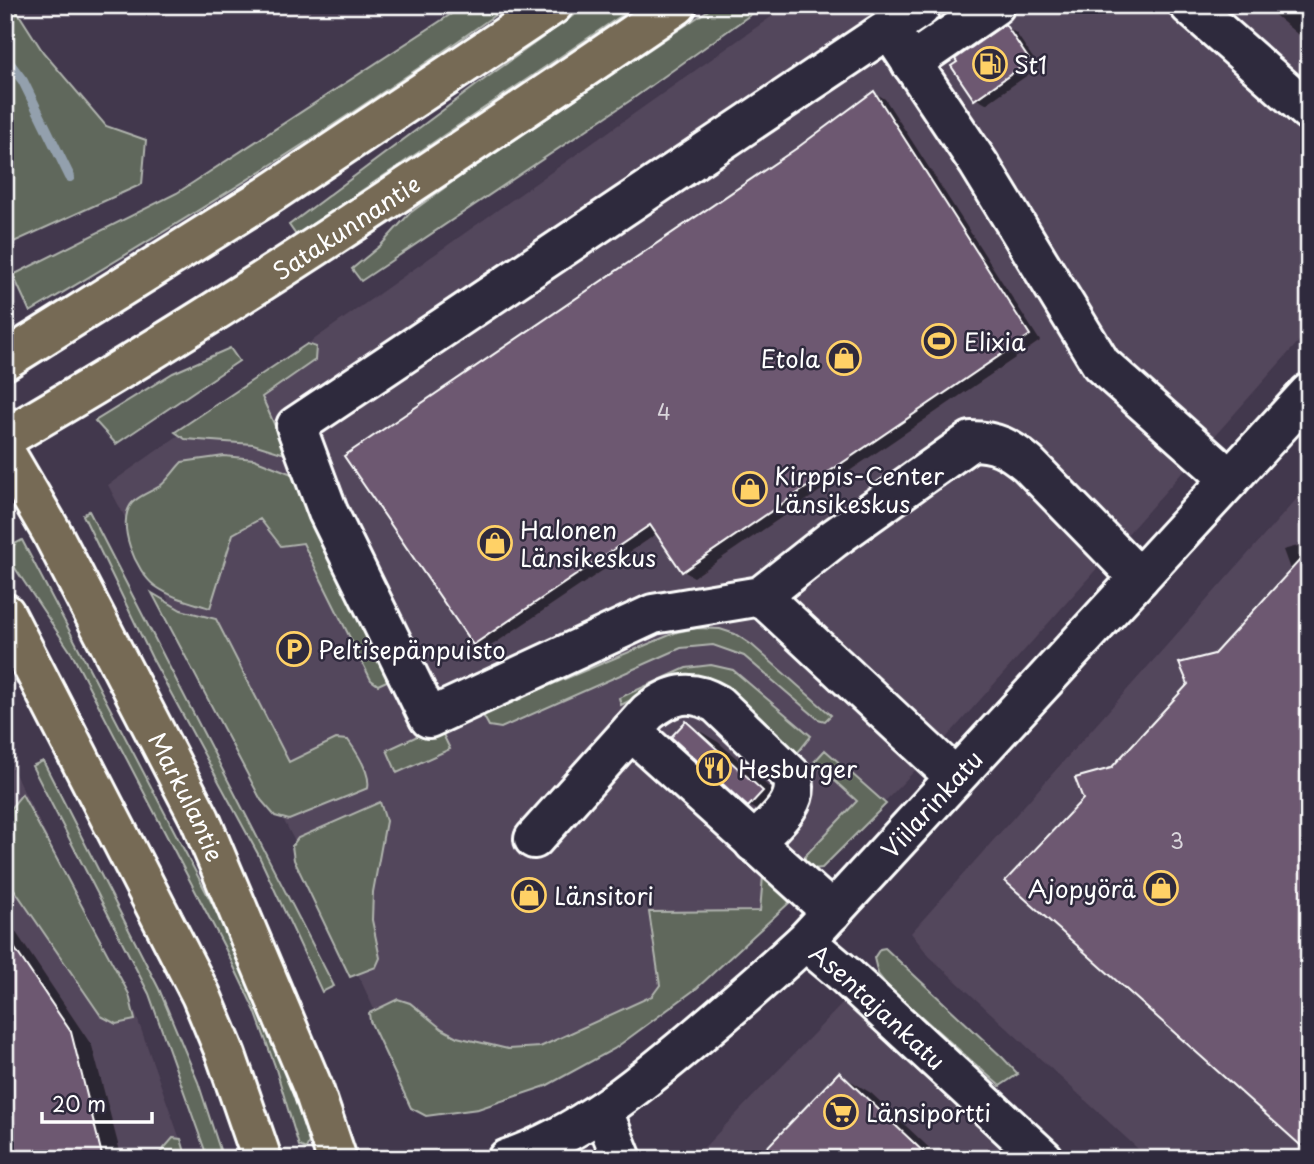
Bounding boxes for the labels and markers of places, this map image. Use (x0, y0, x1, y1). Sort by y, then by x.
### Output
fuel station icon: St1 (971, 45, 1009, 83)
place label: St1 (1014, 46, 1047, 82)
sports icon: Elixia (920, 322, 958, 360)
place label: Elixia (964, 323, 1026, 359)
shop icon: Etola (825, 339, 863, 377)
place label: Etola (760, 340, 820, 376)
place label: Kirppis-Center Länsikeskus (774, 457, 945, 521)
shop icon: Kirppis-Center Länsikeskus (731, 470, 769, 508)
place label: Halonen Länsikeskus (520, 511, 656, 575)
shop icon: Halonen Länsikeskus (476, 524, 514, 562)
parking icon: Peltisepänpuisto (275, 630, 313, 668)
place label: Peltisepänpuisto (318, 631, 506, 667)
restaurant icon: Hesburger (695, 749, 733, 787)
place label: Hesburger (738, 750, 858, 786)
shop icon: Ajopyörä (1142, 869, 1180, 907)
place label: Ajopyörä (1028, 870, 1136, 906)
shop icon: Länsitori (510, 876, 548, 914)
place label: Länsitori (554, 877, 654, 913)
supermarket icon: Länsiportti (822, 1093, 860, 1131)
place label: Länsiportti (866, 1094, 991, 1130)

